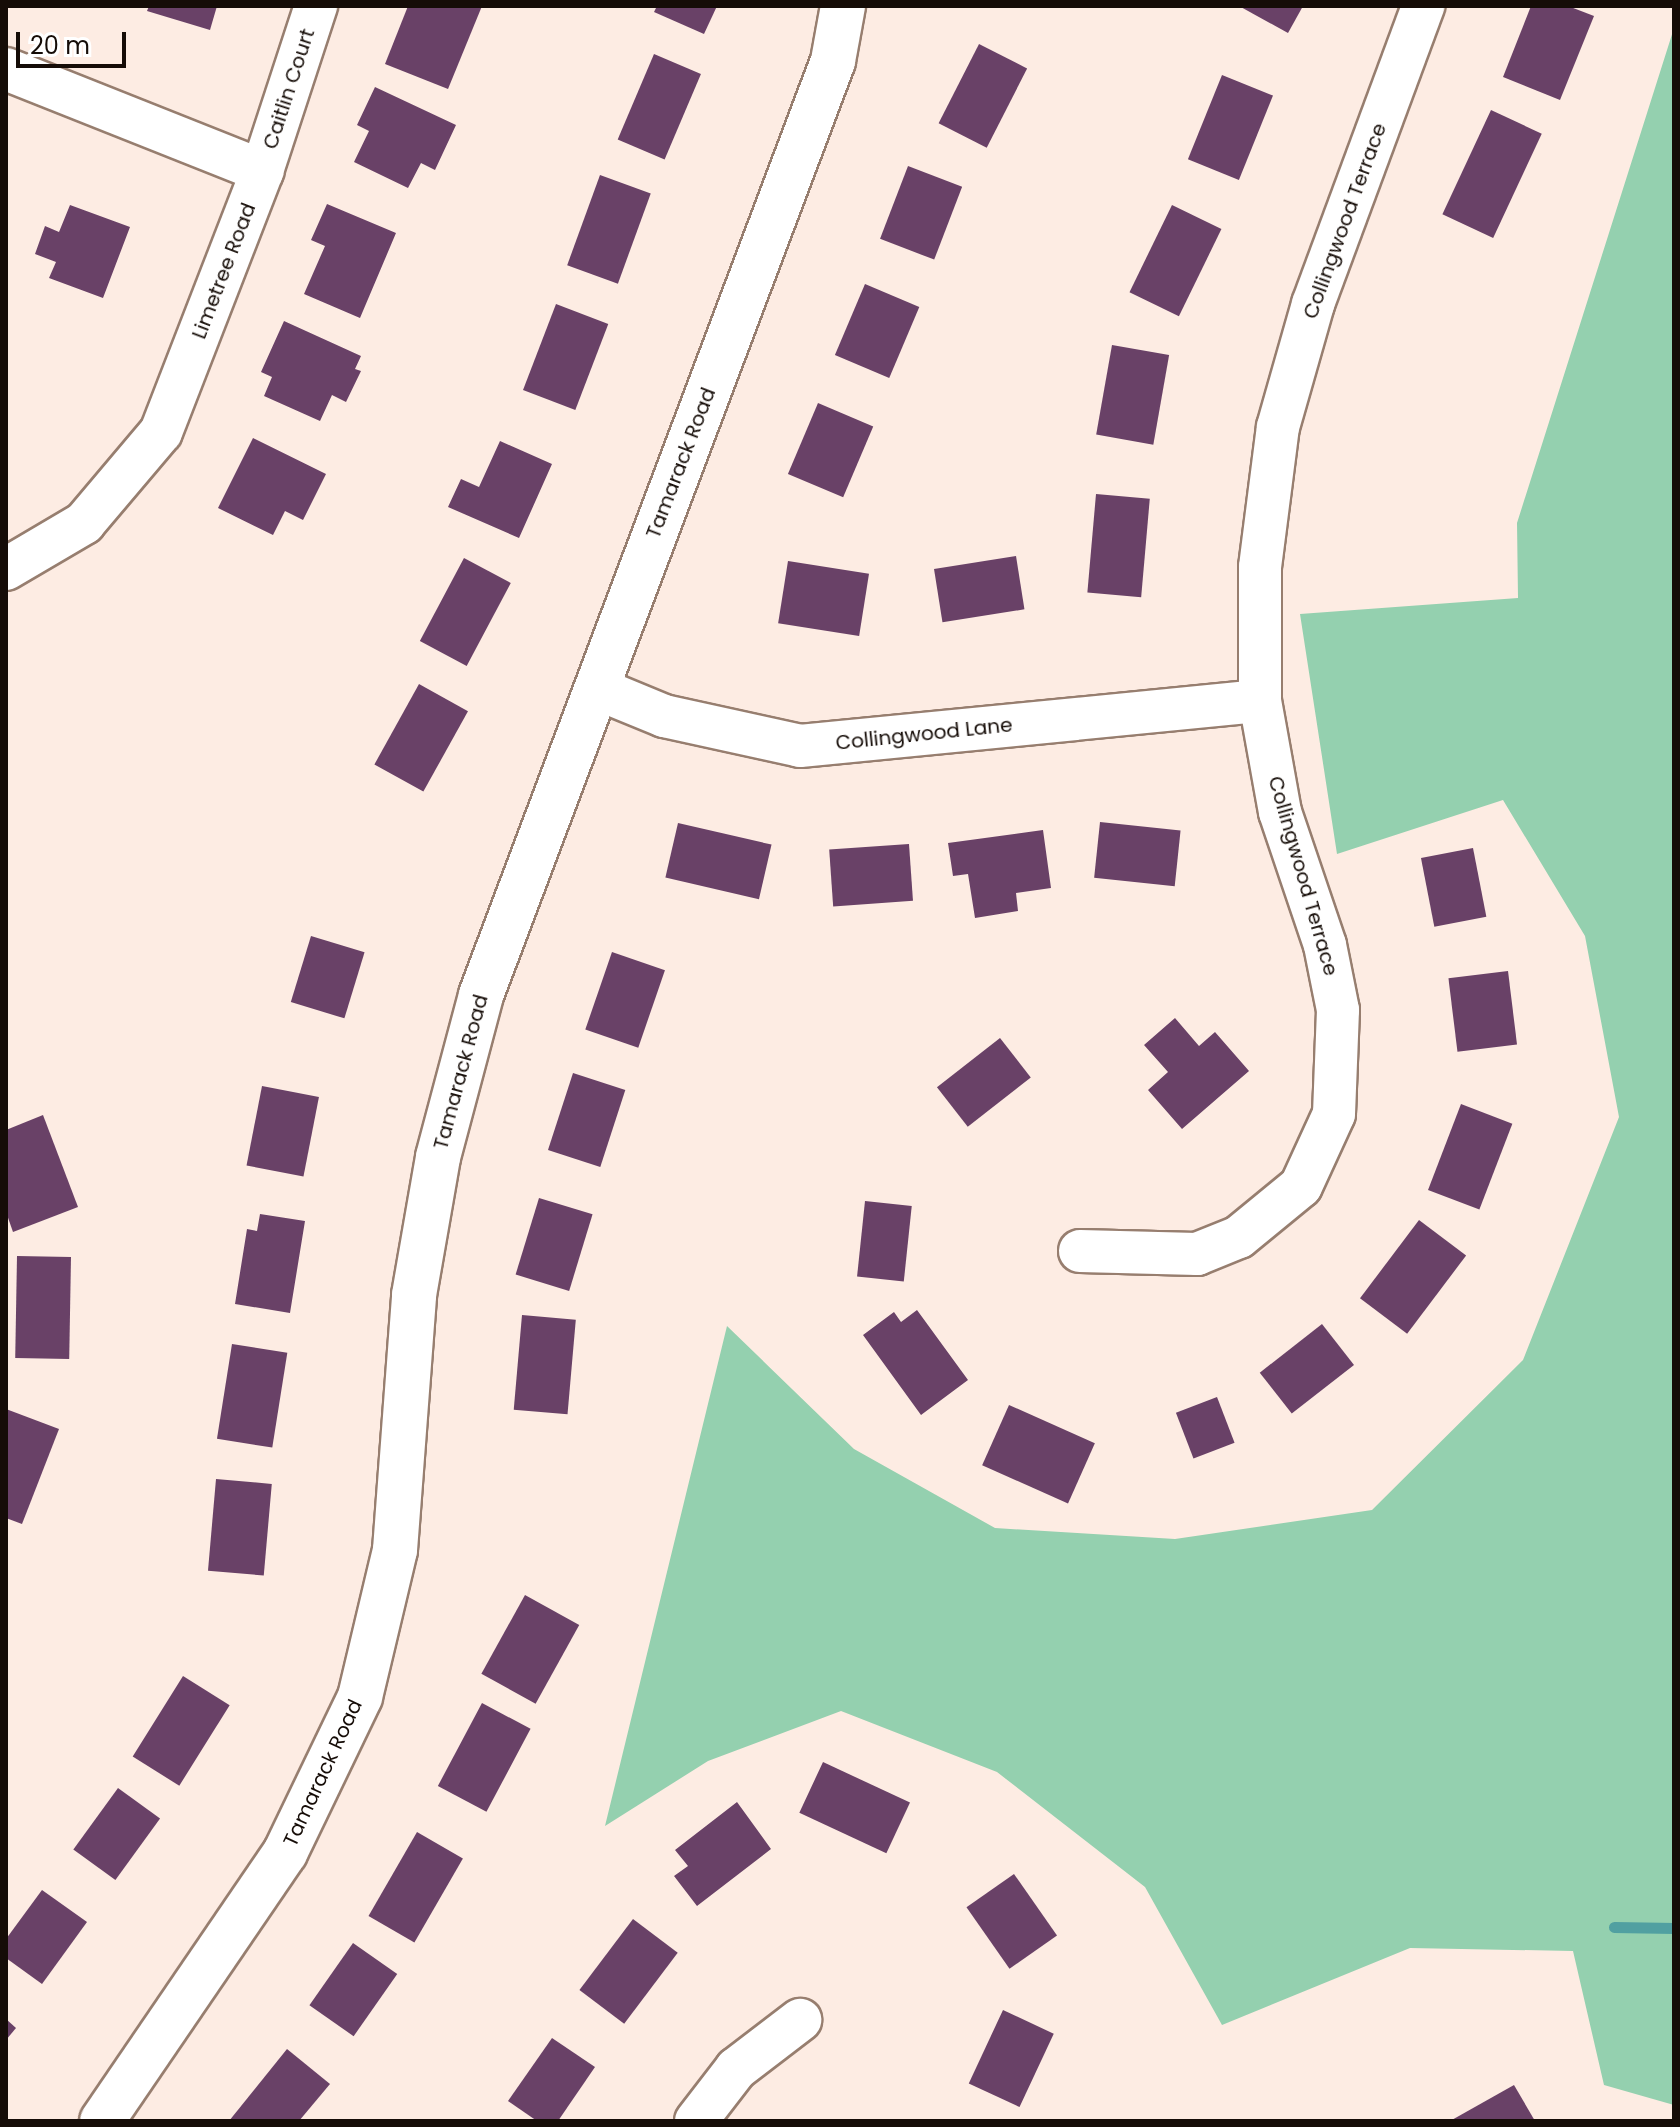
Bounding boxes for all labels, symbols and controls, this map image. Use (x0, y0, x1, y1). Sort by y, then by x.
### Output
scale bar (20, 16, 130, 66)
street label: Caitlin Court (258, 26, 320, 152)
text: 20 m (30, 29, 90, 62)
street label: Collingwood Terrace (1298, 120, 1392, 322)
street label: Limetree Road (187, 200, 261, 342)
street label: Tamarack Road (641, 384, 721, 542)
street label: Collingwood Lane (834, 713, 1014, 755)
street label: Collingwood Terrace (1263, 773, 1343, 979)
street label: Tamarack Road (429, 992, 493, 1152)
street label: Tamarack Road (278, 1696, 368, 1850)

